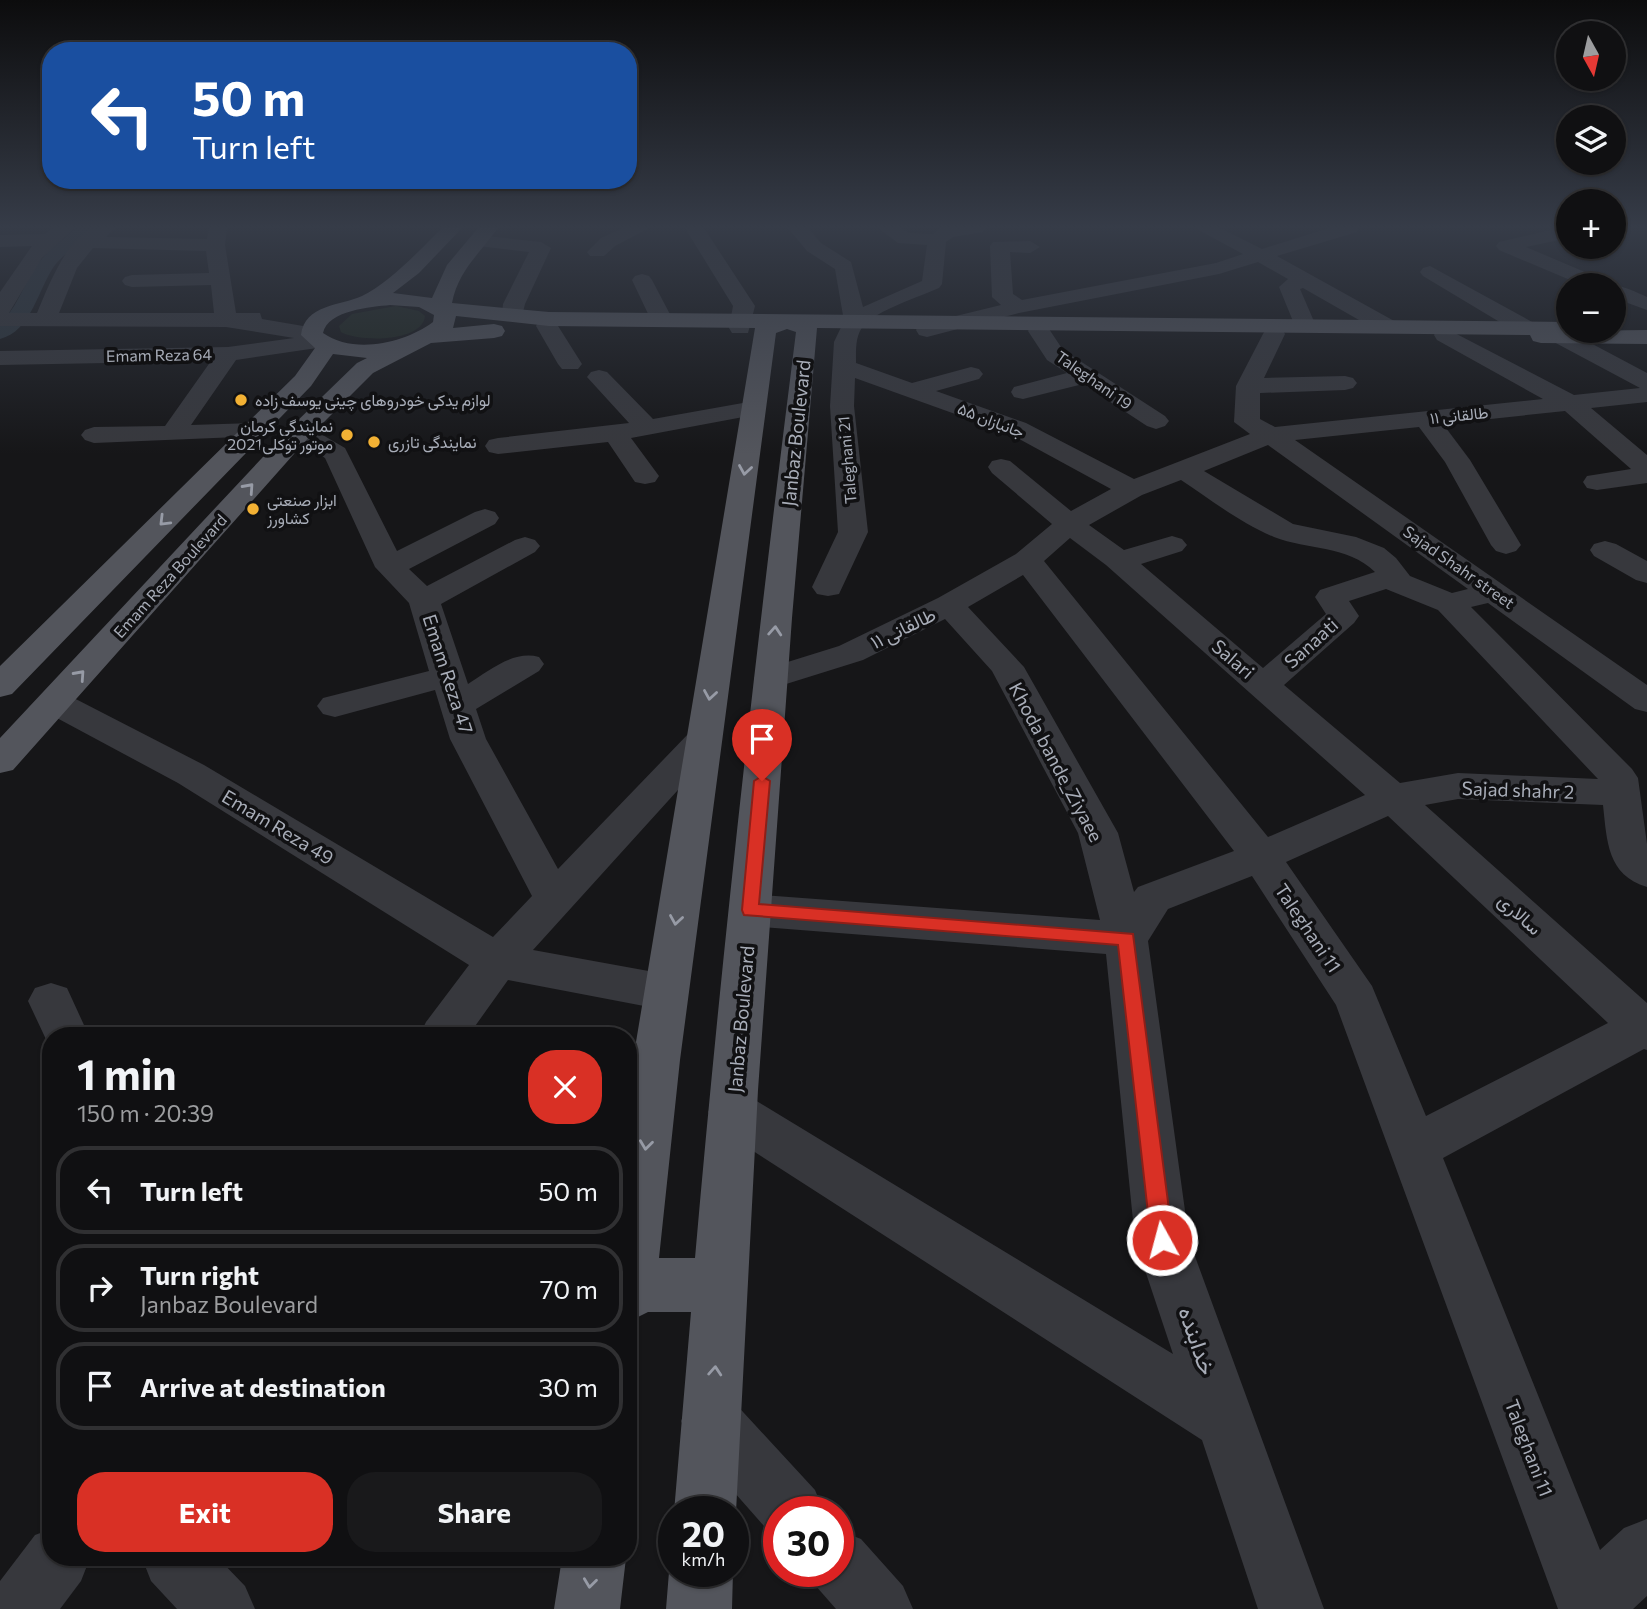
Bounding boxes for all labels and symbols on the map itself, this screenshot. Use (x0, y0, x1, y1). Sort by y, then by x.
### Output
north arrow (1556, 21, 1626, 91)
street label: Emam Reza 64 (106, 344, 213, 365)
street label: Taleghani 19 (1052, 346, 1136, 413)
street label: Janbaz Boulevard (776, 359, 815, 507)
place label: لوازم یدکی خودروهای چینی یوسف زاده (255, 390, 491, 412)
marker: لوازم یدکی خودروهای چینی یوسف زاده (233, 392, 249, 408)
street label: جانبازان ۵۵ (954, 398, 1028, 443)
street label: طالقانی ۱۱ (1429, 402, 1489, 429)
street label: Taleghani 21 (833, 415, 860, 505)
place label: نمایندگی کرمان موتور توکلی2021 (227, 416, 333, 455)
marker: نمایندگی کرمان موتور توکلی2021 (339, 427, 355, 443)
place label: نمایندگی تازری (388, 432, 477, 453)
marker: نمایندگی تازری (366, 434, 382, 450)
one-way arrow (738, 464, 753, 476)
one-way arrow (241, 483, 253, 496)
place label: ابزار صنعتی کشاورز (266, 490, 337, 529)
marker: ابزار صنعتی کشاورز (245, 501, 261, 517)
street label: Emam Reza Boulevard (109, 510, 230, 641)
one-way arrow (160, 512, 173, 525)
street label: Sajad Shahr street (1400, 521, 1519, 612)
street label: طالقانی ۱۱ (866, 602, 940, 654)
street label: Emam Reza 47 (418, 611, 479, 736)
street label: Sanaati (1279, 612, 1342, 673)
one-way arrow (767, 625, 782, 636)
street label: Salari (1208, 634, 1259, 683)
one-way arrow (71, 670, 84, 683)
street label: Khoda bande_Ziyaee (1005, 678, 1108, 846)
one-way arrow (703, 689, 718, 701)
pin (732, 709, 792, 781)
street label: Sajad shahr 2 (1461, 776, 1575, 803)
street label: Emam Reza 49 (218, 784, 338, 869)
street label: Taleghani 11 (1270, 879, 1346, 976)
street label: سالاری (1493, 888, 1547, 940)
one-way arrow (669, 914, 684, 926)
street label: Janbaz Boulevard (723, 945, 758, 1093)
one-way arrow (638, 1139, 653, 1151)
position arrow (1125, 1203, 1199, 1277)
street label: خدابنده (1173, 1303, 1223, 1379)
one-way arrow (707, 1365, 722, 1376)
street label: Taleghani 11 (1500, 1396, 1558, 1500)
speed limit sign: 30 (763, 1496, 854, 1587)
one-way arrow (583, 1577, 598, 1589)

